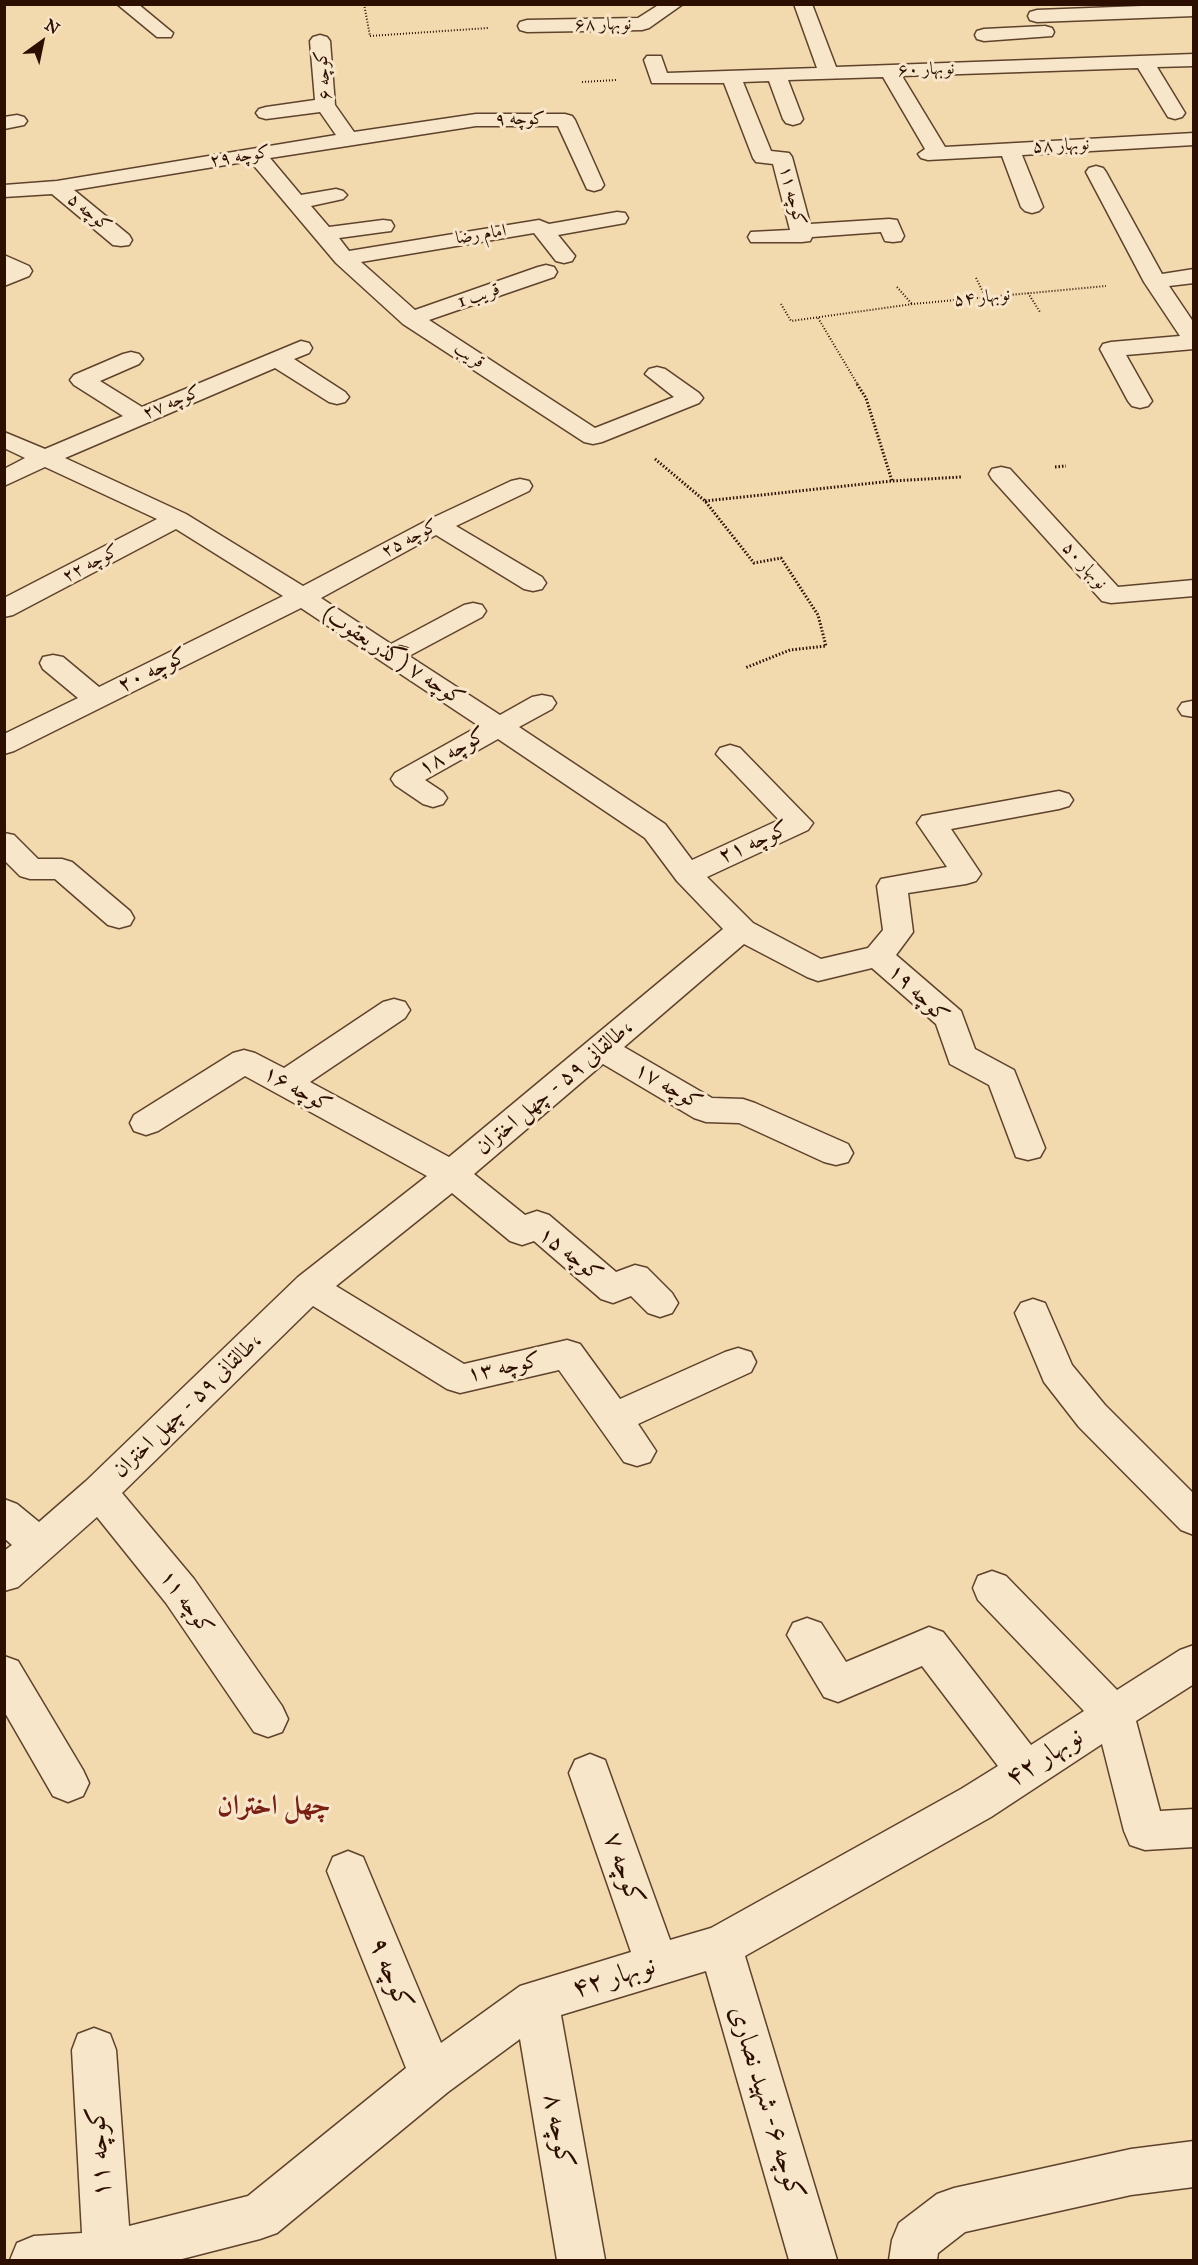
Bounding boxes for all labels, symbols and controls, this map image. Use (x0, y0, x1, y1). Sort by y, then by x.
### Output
north arrow (12, 12, 72, 72)
street label: نوبهار ۶۸ (574, 14, 632, 36)
text: N (41, 15, 63, 38)
street label: کوچه ۶ (311, 49, 337, 101)
street label: نوبهار ۶۰ (897, 58, 955, 82)
street label: کوچه ۹ (495, 109, 545, 131)
street label: نوبهار ۵۸ (1032, 134, 1090, 158)
street label: کوچه ۲۹ (208, 142, 272, 172)
street label: کوچه ۱۱ (774, 164, 810, 228)
street label: کوچه ۵ (63, 189, 115, 237)
street label: امام رضا (454, 220, 508, 250)
street label: قریب 1 (455, 279, 503, 313)
street label: نوبهار ۵۴ (953, 284, 1011, 312)
street label: قریب (450, 338, 488, 374)
street label: کوچه ۲۷ (140, 381, 204, 425)
street label: کوچه ۲۵ (378, 515, 442, 563)
street label: نوبهار ۵۰ (1057, 538, 1111, 594)
street label: کوچه ۲۲ (59, 540, 123, 588)
street label: کوچه ۷ (گذر یعقوب) (317, 601, 469, 713)
street label: کوچه ۲۰ (114, 643, 192, 699)
street label: کوچه ۱۸ (414, 722, 492, 782)
street label: کوچه ۲۱ (715, 816, 793, 870)
street label: کوچه ۱۹ (882, 959, 954, 1029)
street label: طالقانی ۵۹ - چهل اختران، (471, 1014, 639, 1162)
street label: کوچه ۱۷ (629, 1057, 707, 1117)
street label: کوچه ۱۶ (258, 1060, 336, 1120)
street label: کوچه ۱۵ (533, 1222, 607, 1288)
street label: طالقانی ۵۹ - چهل اختران، (108, 1328, 268, 1484)
street label: کوچه ۱۳ (465, 1347, 543, 1389)
street label: کوچه ۱۱ (154, 1565, 218, 1641)
street label: نوبهار ۴۲ (1000, 1721, 1090, 1795)
district label: چهل اختران (217, 1790, 331, 1824)
street label: کوچه ۷ (595, 1828, 651, 1910)
street label: کوچه ۹ (361, 1933, 419, 2015)
street label: نوبهار ۴۲ (568, 1950, 660, 2006)
street label: کوچه ۶- شهید نصاری (721, 2002, 811, 2204)
street label: کوچه ۸ (536, 2091, 580, 2171)
street label: کوچه ۱۱ (81, 2105, 119, 2199)

